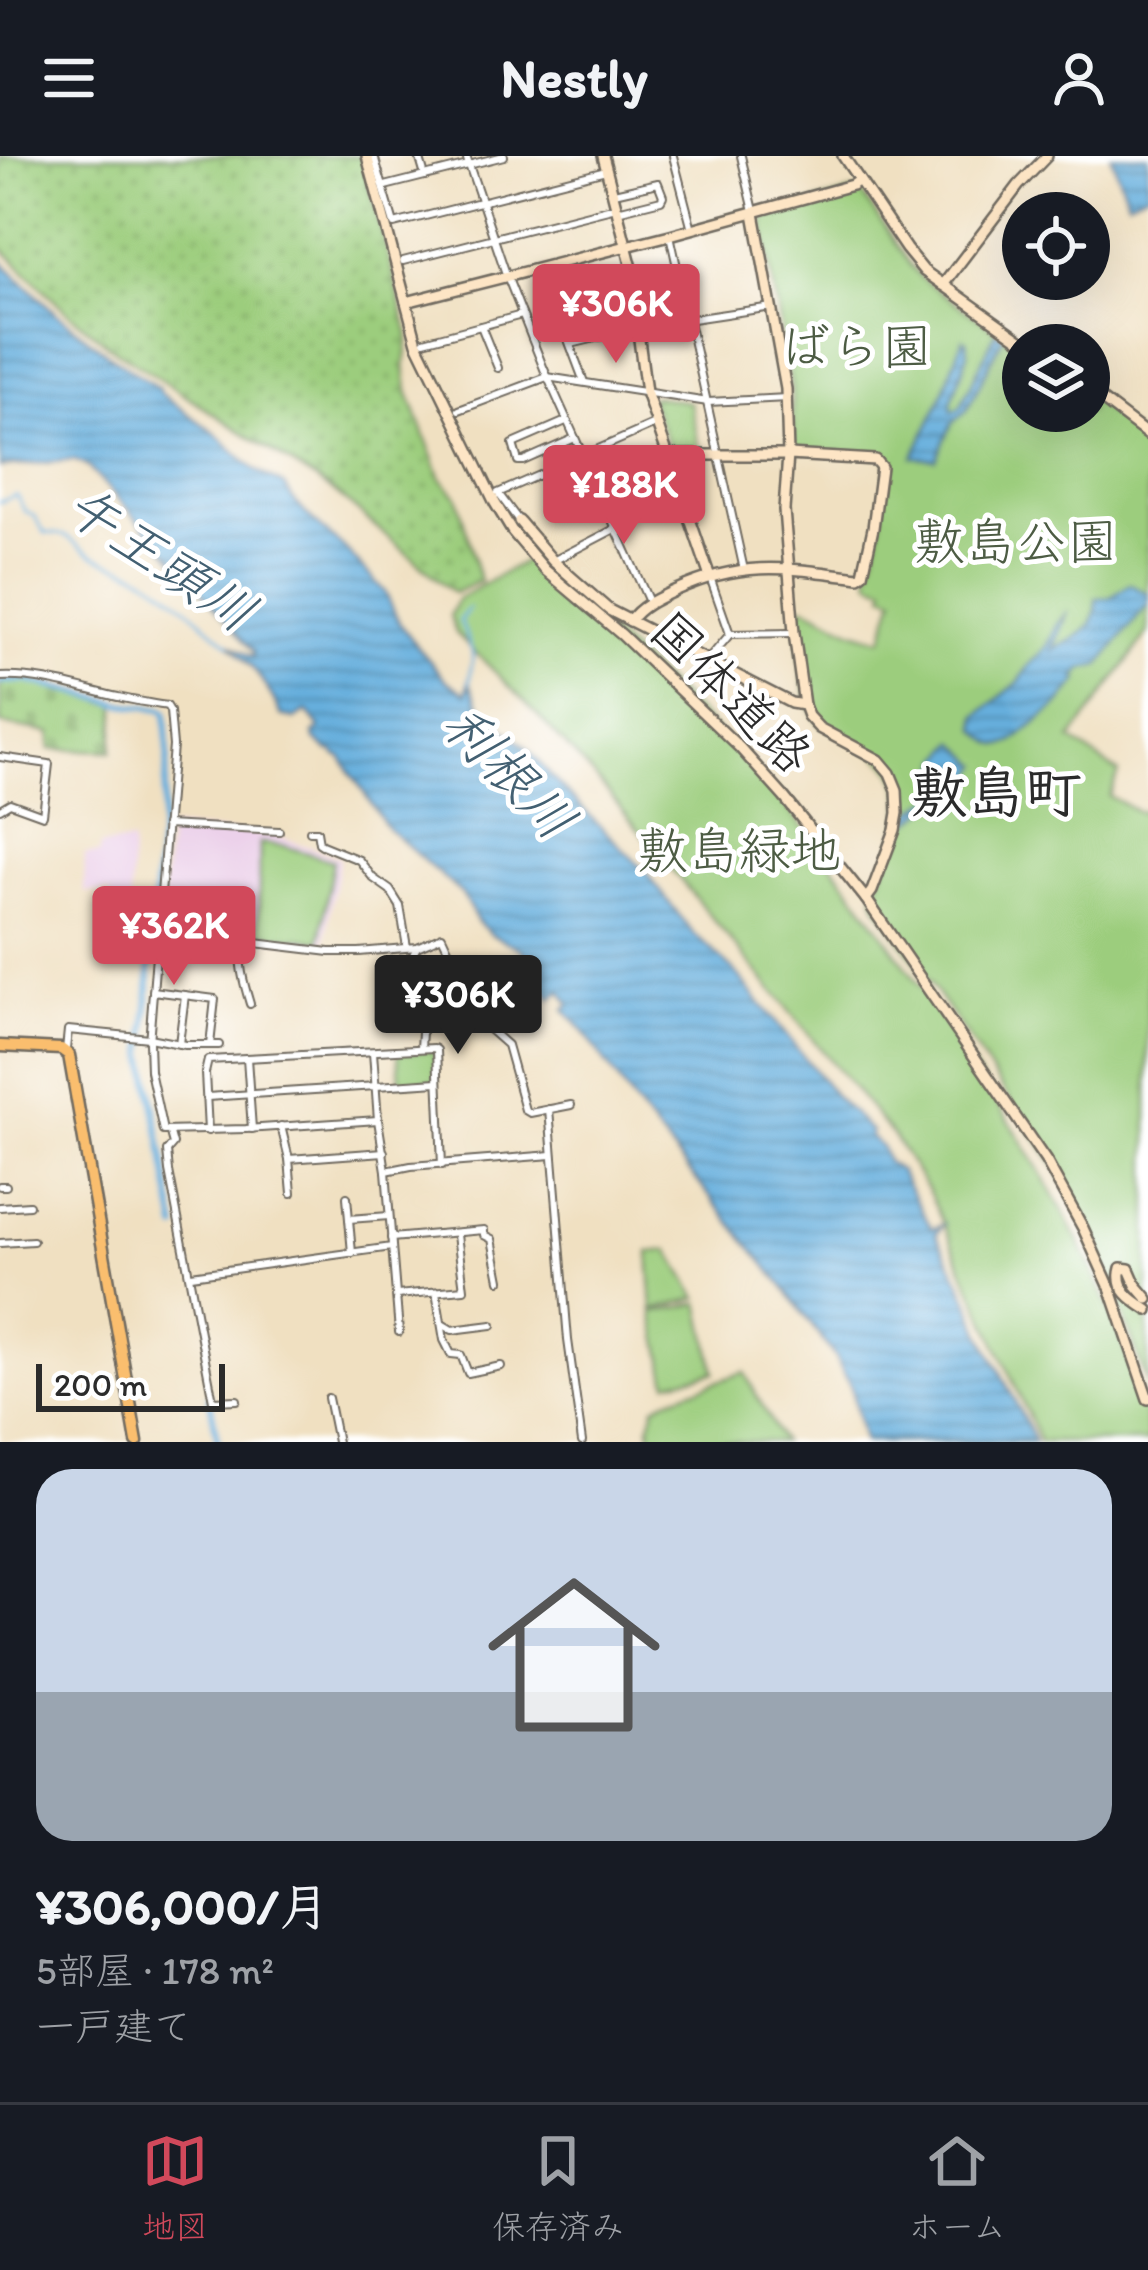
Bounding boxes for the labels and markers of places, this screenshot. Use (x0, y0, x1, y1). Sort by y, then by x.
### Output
pin: ¥306K (532, 264, 700, 366)
pin: ¥188K (540, 445, 708, 547)
pin: ¥362K (90, 886, 258, 988)
pin: ¥306K (374, 955, 542, 1057)

